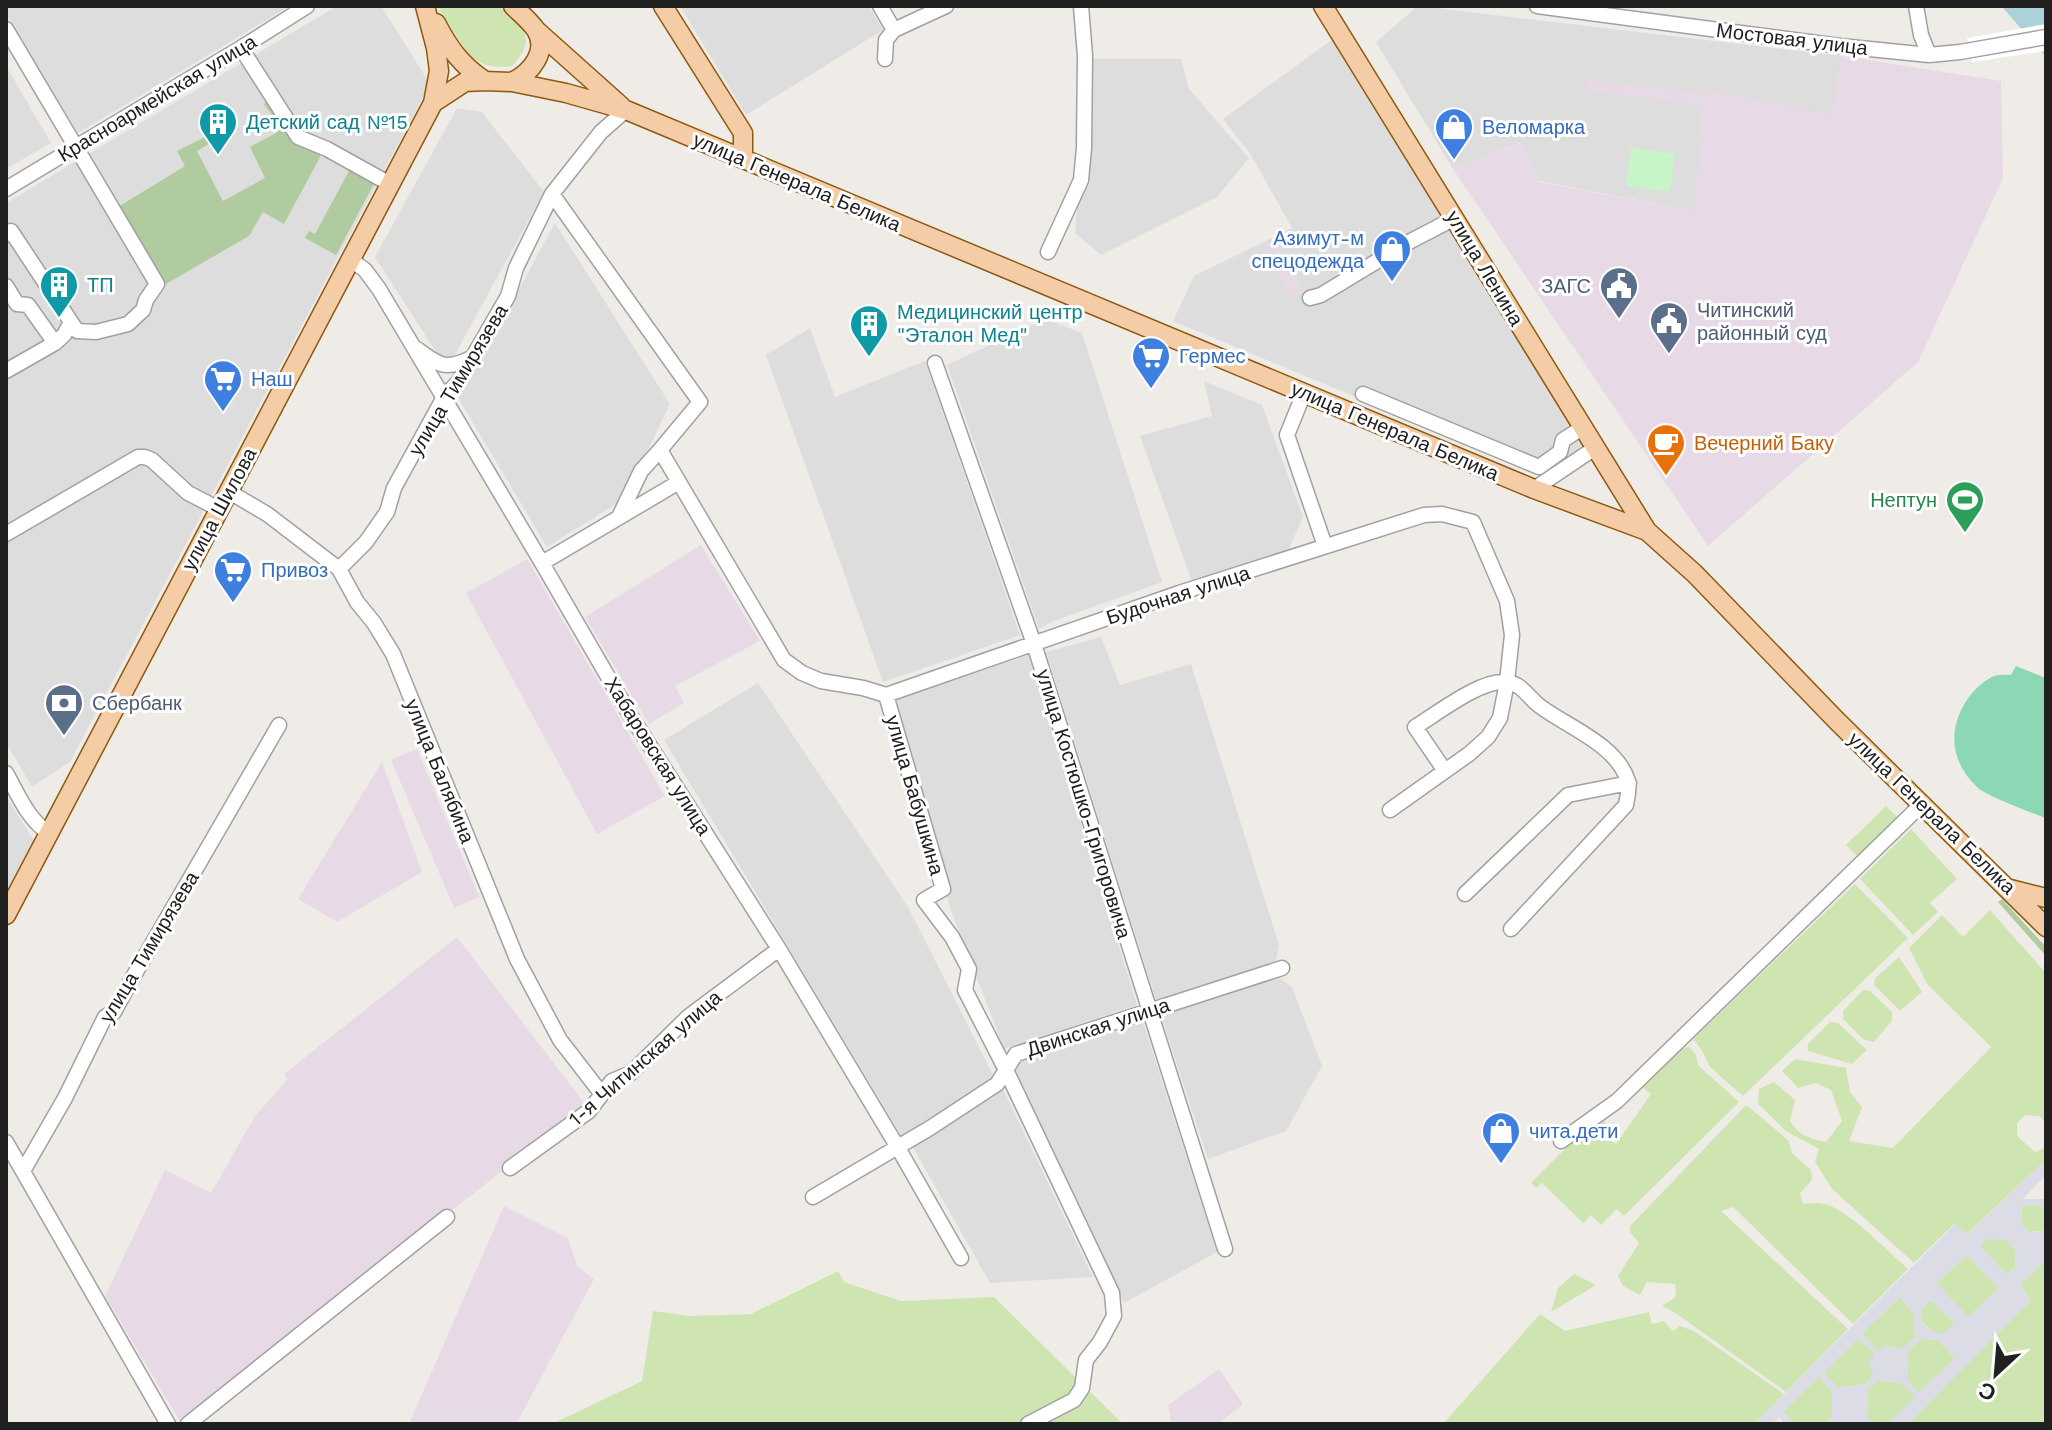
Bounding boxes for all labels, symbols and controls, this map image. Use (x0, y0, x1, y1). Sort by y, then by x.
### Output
street label: Мостовая улица (1715, 18, 1870, 60)
street label: Красноармейская улица (53, 29, 261, 167)
building icon: Детский сад №15 (197, 101, 239, 156)
shop icon: Веломарка (1433, 106, 1475, 161)
place label: Детский сад №15 (246, 110, 408, 134)
place label: Веломарка (1482, 115, 1586, 139)
street label: улица Генерала Белика (690, 127, 905, 237)
street label: улица Ленина (1441, 206, 1529, 331)
place label: Азимут-м спецодежда (1251, 226, 1365, 273)
shop icon: Азимут-м спецодежда (1371, 228, 1413, 283)
building icon: ТП (38, 264, 80, 319)
public building icon: ЗАГС (1598, 265, 1640, 320)
place label: ТП (87, 273, 114, 297)
place label: ЗАГС (1541, 274, 1591, 298)
place label: Читинский районный суд (1697, 298, 1827, 345)
street label: улица Тимирязева (403, 299, 513, 460)
place label: Медицинский центр "Эталон Мед" (897, 300, 1083, 347)
public building icon: Читинский районный суд (1648, 300, 1690, 355)
building icon: Медицинский центр "Эталон Мед" (848, 303, 890, 358)
supermarket icon: Гермес (1130, 335, 1172, 390)
place label: Гермес (1179, 344, 1246, 368)
supermarket icon: Наш (202, 358, 244, 413)
place label: Наш (251, 367, 293, 391)
street label: улица Генерала Белика (1288, 376, 1503, 486)
cafe icon: Вечерний Баку (1645, 422, 1687, 477)
place label: Вечерний Баку (1694, 431, 1834, 455)
street label: улица Шилова (177, 443, 262, 575)
sports icon: Нептун (1944, 479, 1986, 534)
place label: Нептун (1870, 488, 1937, 512)
supermarket icon: Привоз (212, 549, 254, 604)
place label: Привоз (261, 558, 328, 582)
street label: Будочная улица (1103, 560, 1254, 630)
street label: улица Костюшко-Григоровича (1031, 666, 1137, 943)
street label: Хабаровская улица (600, 672, 717, 840)
bank icon: Сбербанк (43, 682, 85, 737)
place label: Сбербанк (92, 691, 182, 715)
street label: улица Балябина (400, 695, 480, 847)
street label: улица Бабушкина (881, 712, 950, 879)
street label: улица Генерала Белика (1843, 727, 2021, 900)
street label: улица Тимирязева (94, 866, 204, 1027)
street label: 1-я Читинская улица (564, 985, 727, 1131)
street label: Двинская улица (1023, 992, 1174, 1061)
shop icon: чита.дети (1480, 1110, 1522, 1165)
place label: чита.дети (1529, 1119, 1618, 1143)
north arrow (1956, 1334, 2036, 1414)
text: С (1975, 1377, 2000, 1406)

